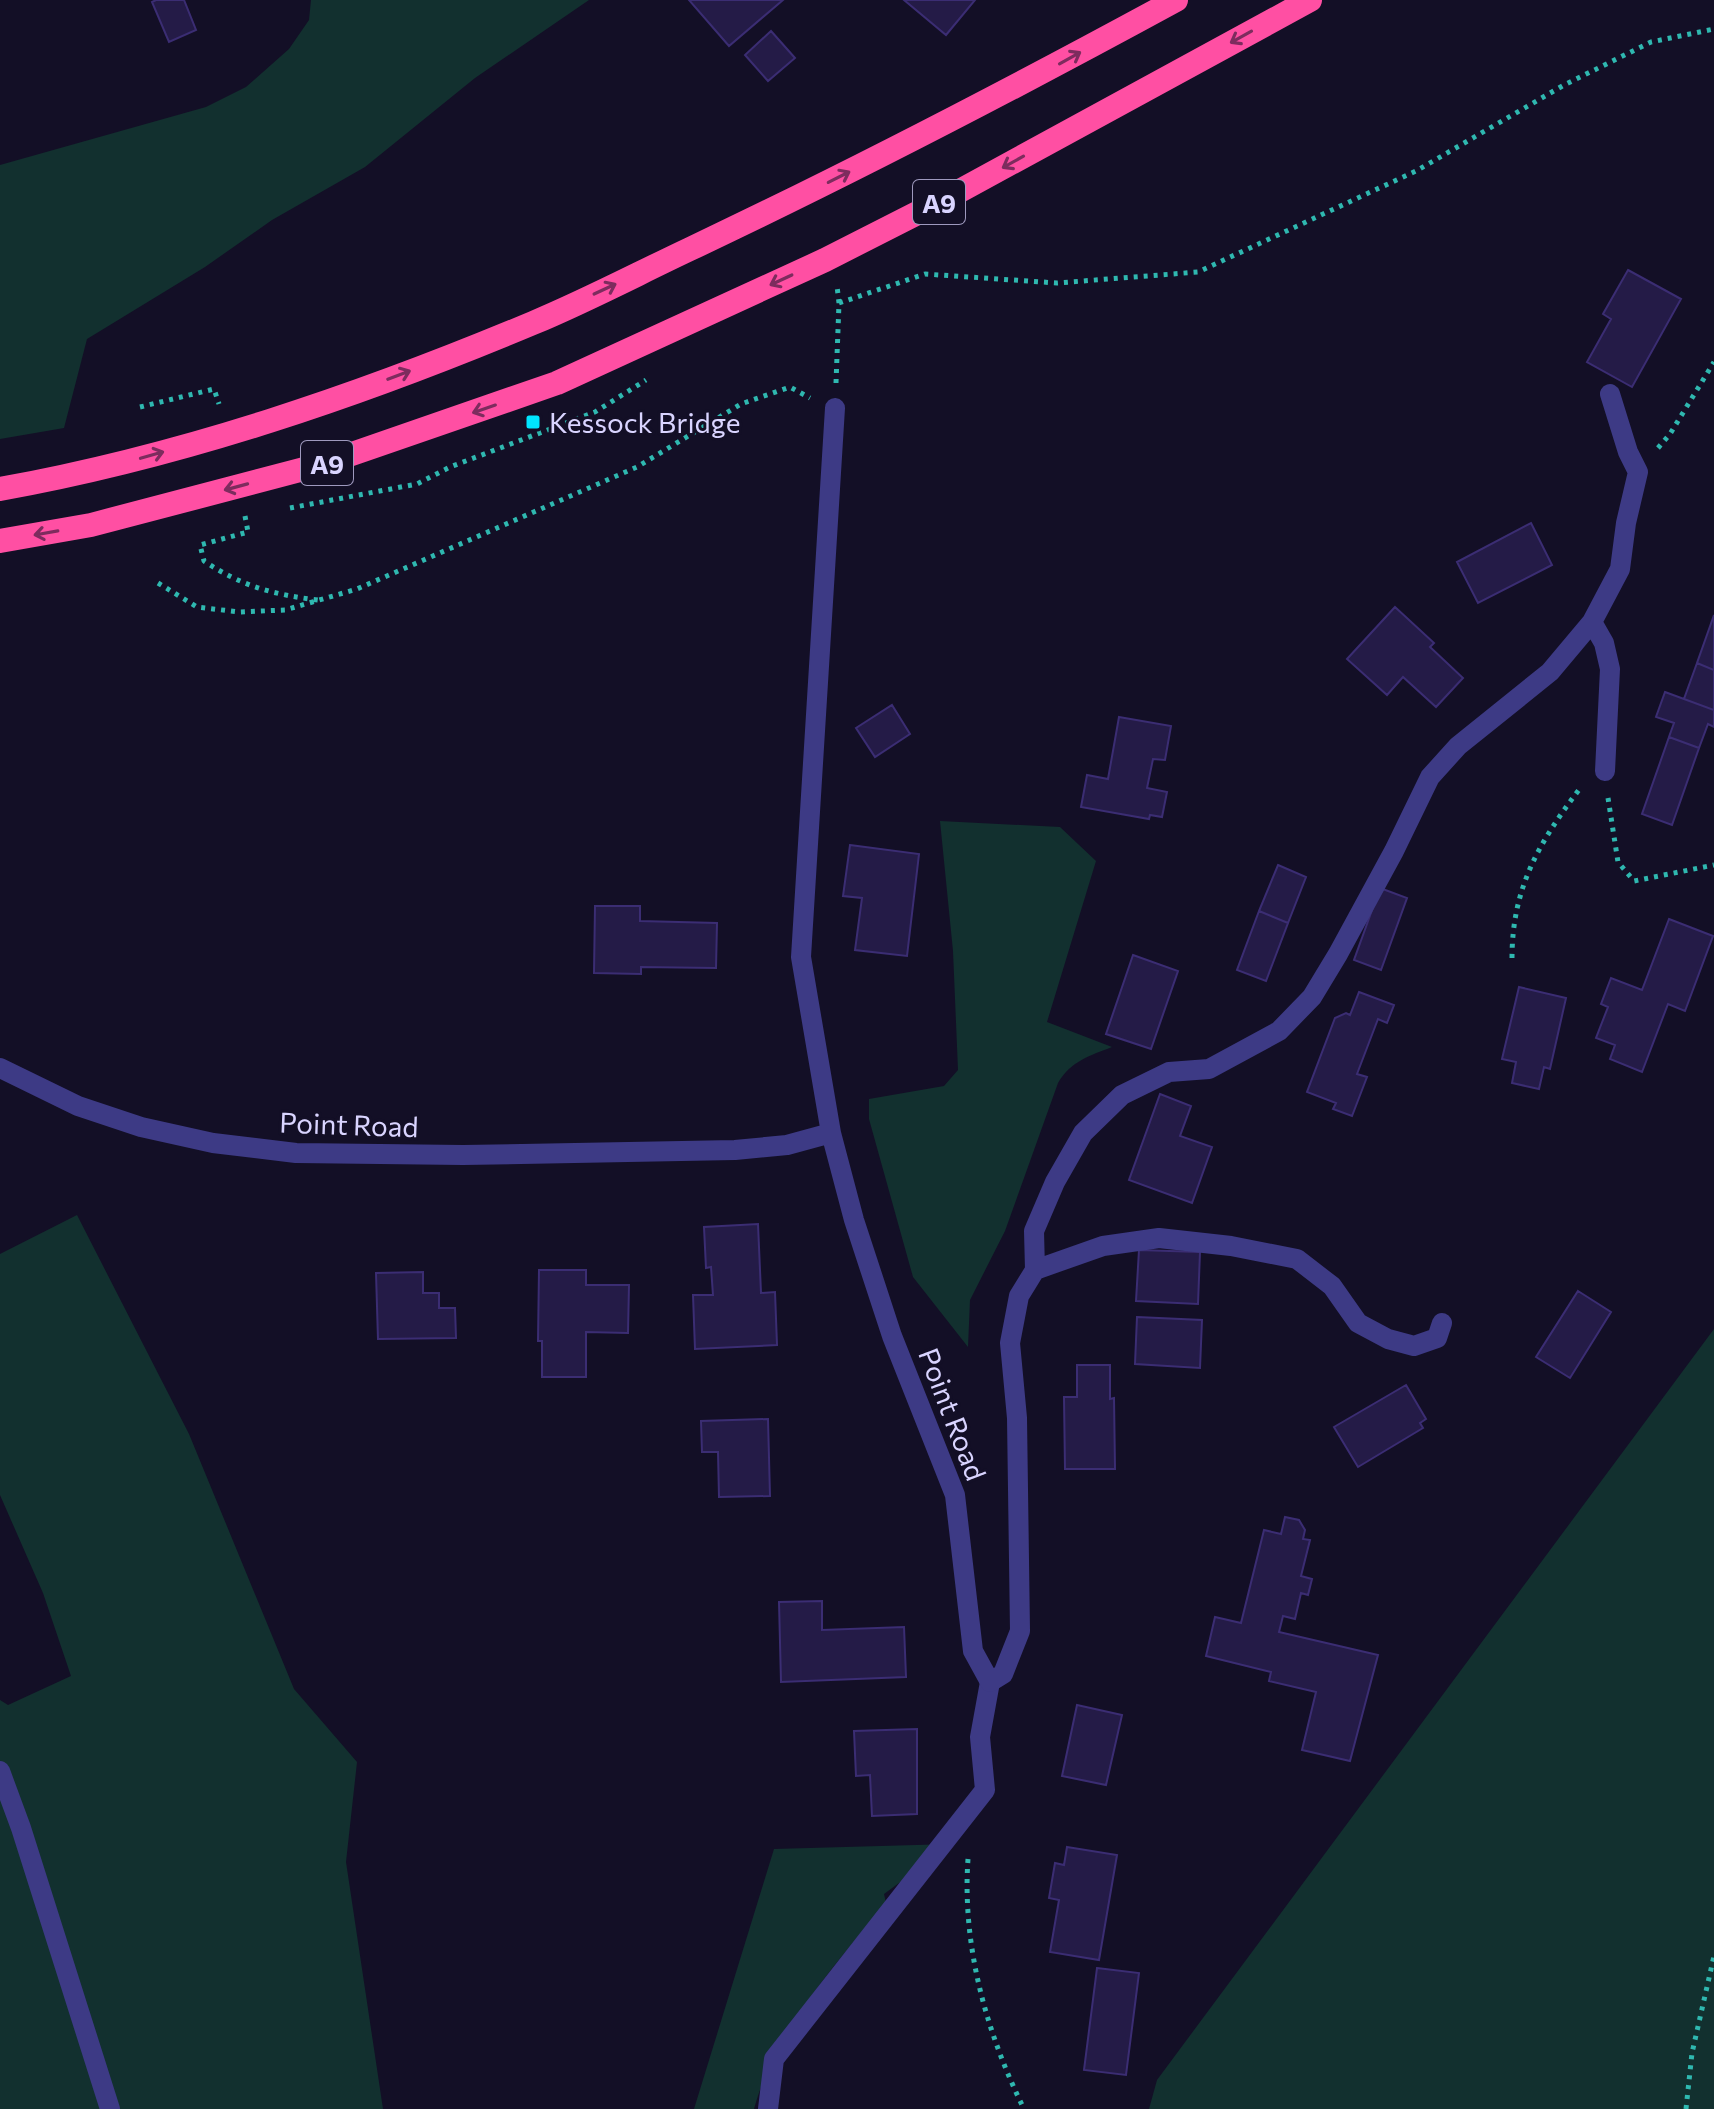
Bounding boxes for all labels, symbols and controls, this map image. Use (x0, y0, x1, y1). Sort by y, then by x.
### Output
one-way arrow (1230, 30, 1253, 46)
one-way arrow (1058, 49, 1081, 65)
one-way arrow (1002, 154, 1025, 170)
one-way arrow (827, 169, 851, 184)
road number: A9 (913, 180, 965, 224)
one-way arrow (770, 273, 794, 288)
one-way arrow (592, 281, 616, 296)
one-way arrow (386, 367, 411, 381)
one-way arrow (471, 402, 496, 417)
place label: Kessock Bridge (549, 405, 740, 439)
marker: Kessock Bridge (524, 413, 542, 431)
road number: A9 (301, 441, 353, 485)
one-way arrow (139, 446, 165, 461)
one-way arrow (223, 480, 249, 495)
one-way arrow (33, 526, 59, 541)
street label: Point Road (279, 1105, 419, 1143)
street label: Point Road (912, 1343, 994, 1485)

